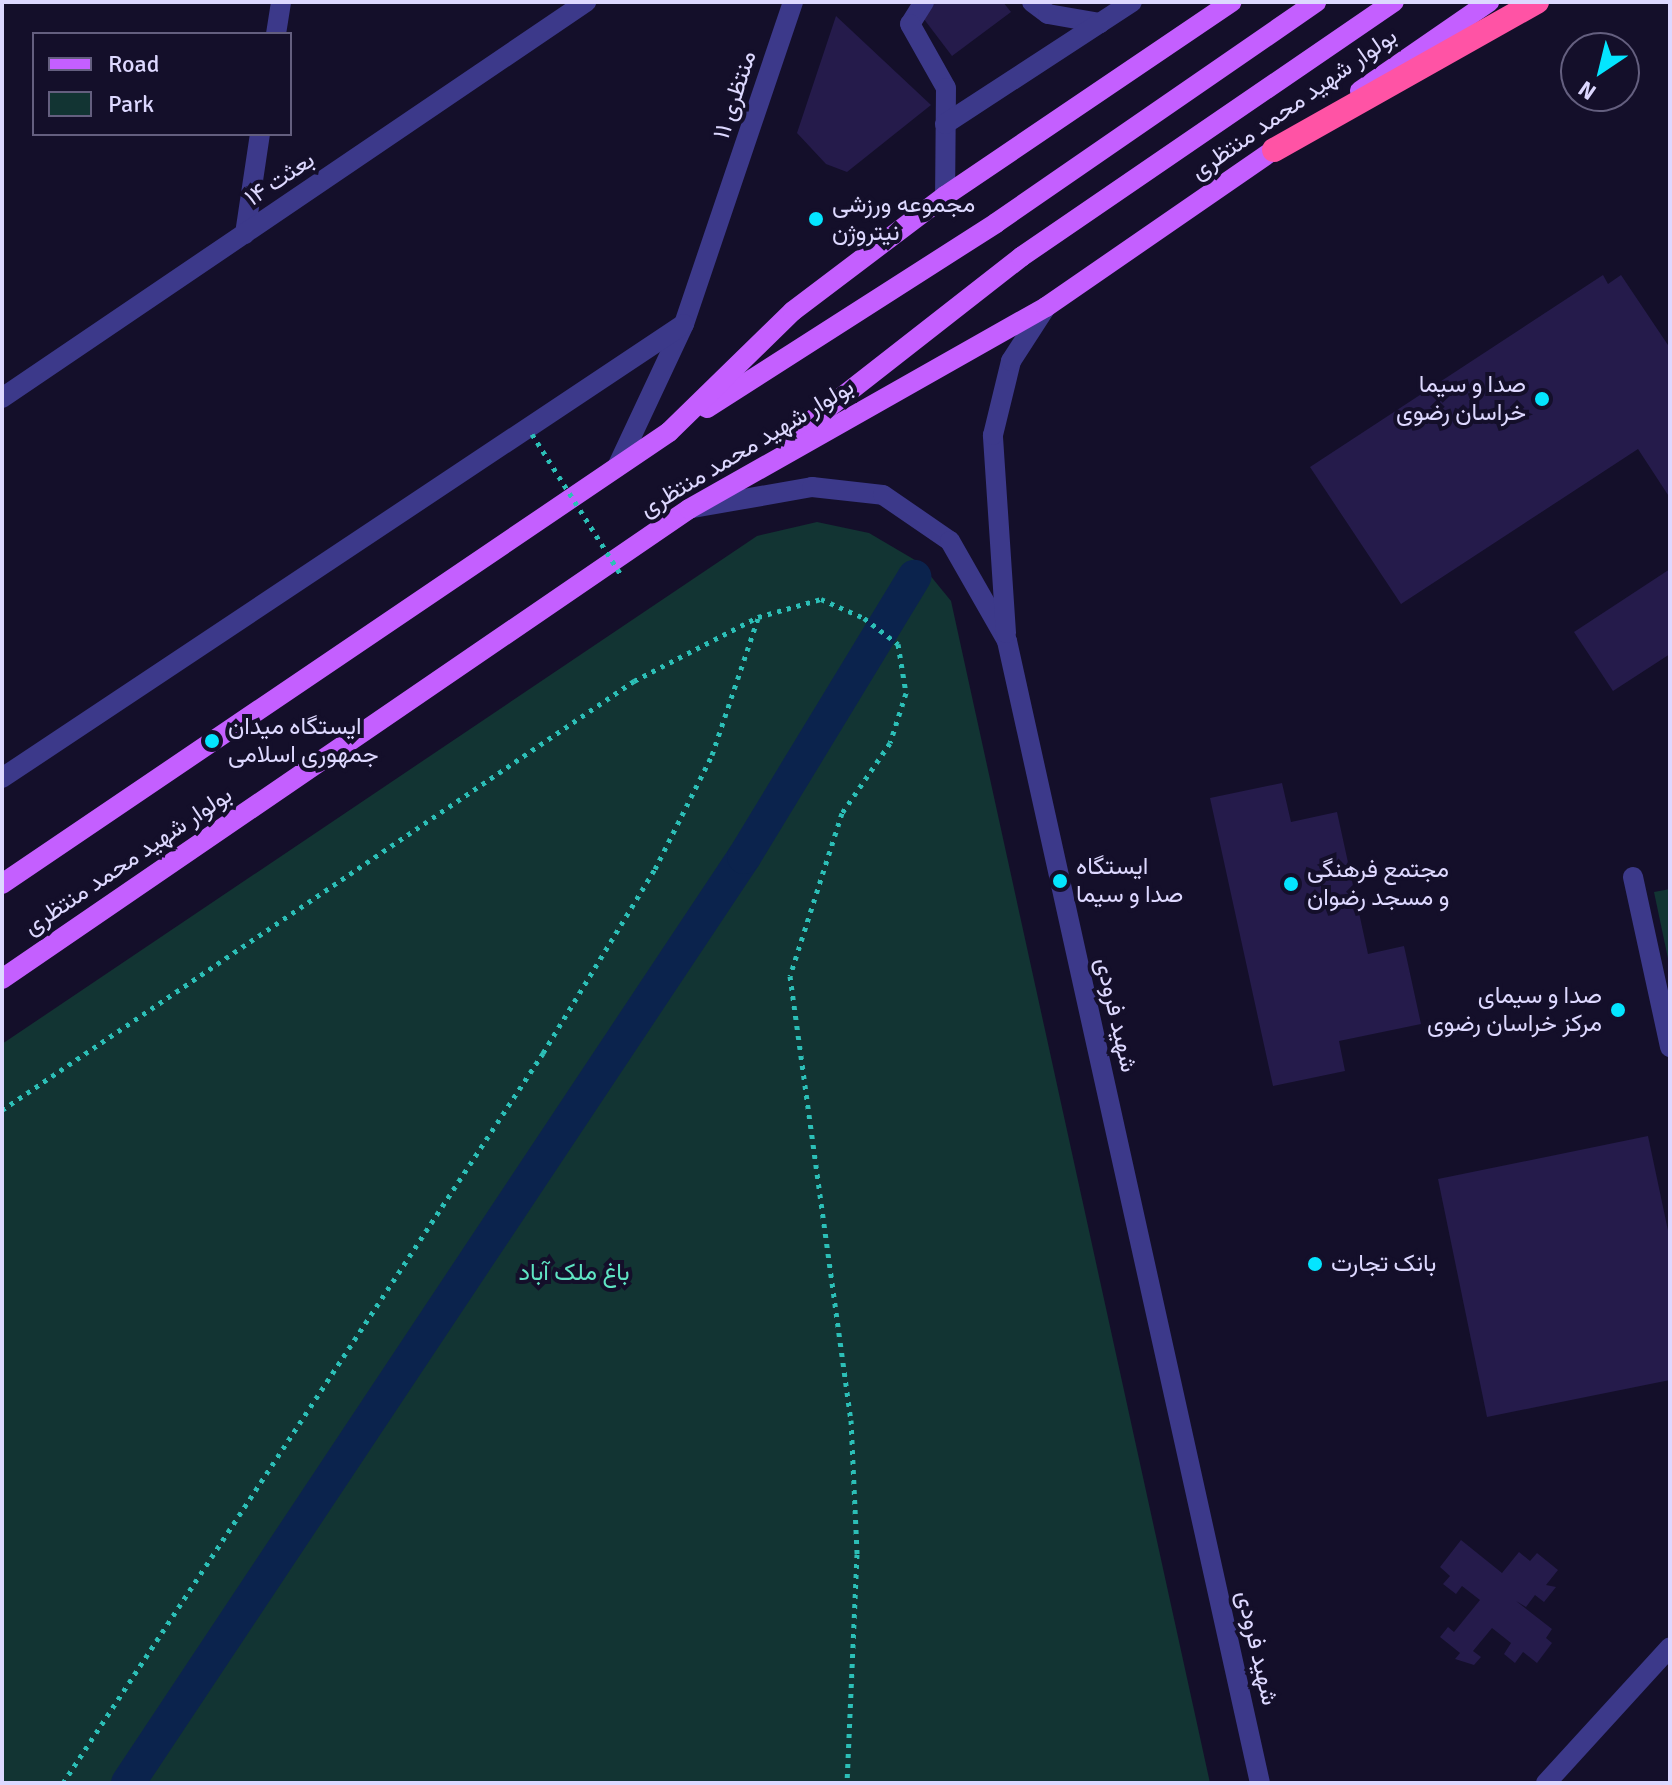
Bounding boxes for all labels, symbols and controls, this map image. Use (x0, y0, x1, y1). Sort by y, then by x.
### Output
street label: بولوار شهید محمد منتظری (1185, 22, 1403, 186)
legend (32, 32, 292, 136)
north arrow (1560, 32, 1640, 112)
street label: منتظری ۱۱ (707, 47, 763, 143)
text: Road (108, 49, 159, 79)
text: N (1573, 75, 1601, 106)
text: Park (108, 89, 154, 119)
street label: بعثت ۱۴ (240, 145, 320, 213)
place label: مجموعه ورزشی نیتروژن (832, 191, 975, 247)
marker: مجموعه ورزشی نیتروژن (807, 210, 825, 228)
place label: صدا و سیما خراسان رضوی (1396, 371, 1526, 427)
street label: بولوار شهید محمد منتظری (635, 373, 859, 523)
marker: صدا و سیما خراسان رضوی (1533, 390, 1551, 408)
place label: ایستگاه میدان جمهوری اسلامی (228, 713, 379, 769)
marker: ایستگاه میدان جمهوری اسلامی (203, 732, 221, 750)
street label: بولوار شهید محمد منتظری (18, 781, 238, 941)
place label: ایستگاه صدا و سیما (1076, 853, 1183, 909)
place label: مجتمع فرهنگی و مسجد رضوان (1307, 856, 1449, 912)
marker: ایستگاه صدا و سیما (1051, 872, 1069, 890)
marker: مجتمع فرهنگی و مسجد رضوان (1282, 875, 1300, 893)
street label: شهید فرودی (1089, 955, 1143, 1075)
place label: صدا و سیمای مرکز خراسان رضوی (1427, 982, 1602, 1038)
marker: صدا و سیمای مرکز خراسان رضوی (1609, 1001, 1627, 1019)
place label: بانک تجارت (1331, 1250, 1436, 1278)
marker: بانک تجارت (1306, 1255, 1324, 1273)
park label: باغ ملک آباد (518, 1259, 630, 1287)
street label: شهید فرودی (1230, 1588, 1284, 1708)

